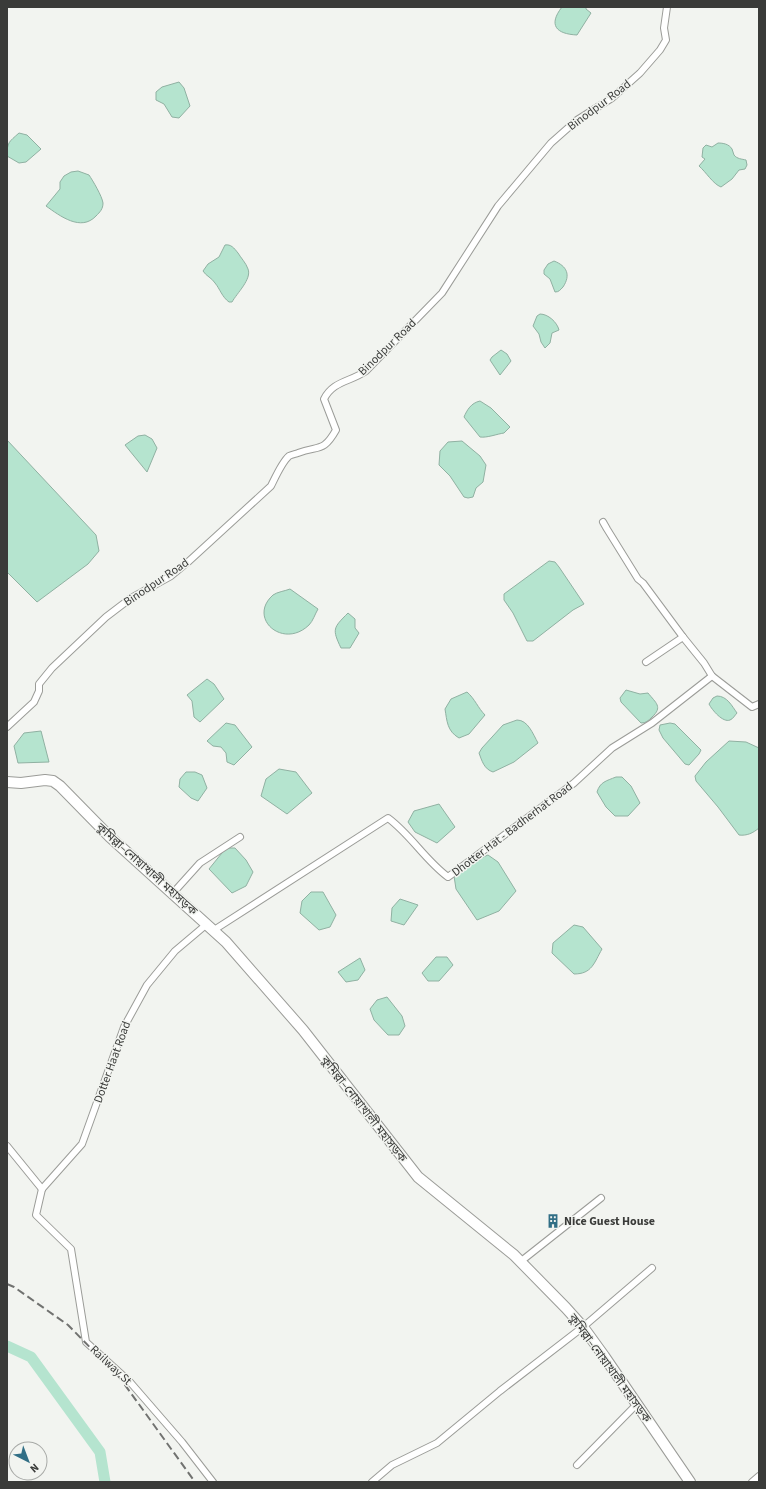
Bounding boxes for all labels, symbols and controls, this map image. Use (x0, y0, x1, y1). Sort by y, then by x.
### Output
street label: Binodpur Road (564, 76, 634, 135)
street label: Binodpur Road (354, 315, 420, 380)
street label: Binodpur Road (120, 554, 192, 611)
street label: Dhotter Hat - Badherhat Road (448, 778, 576, 881)
street label: কুমিল্লা–নোয়াখালী মহাসড়ক (92, 819, 201, 920)
street label: Dotter Haat Road (90, 1019, 135, 1105)
street label: কুমিল্লা–নোয়াখালী মহাসড়ক (316, 1052, 411, 1166)
building icon: Nice Guest House (545, 1213, 561, 1229)
place label: Nice Guest House (564, 1213, 655, 1230)
street label: কুমিল্লা–নোয়াখালী মহাসড়ক (564, 1310, 655, 1426)
street label: Railway St (86, 1342, 135, 1389)
north arrow (8, 1441, 48, 1481)
text: N (27, 1460, 42, 1476)

